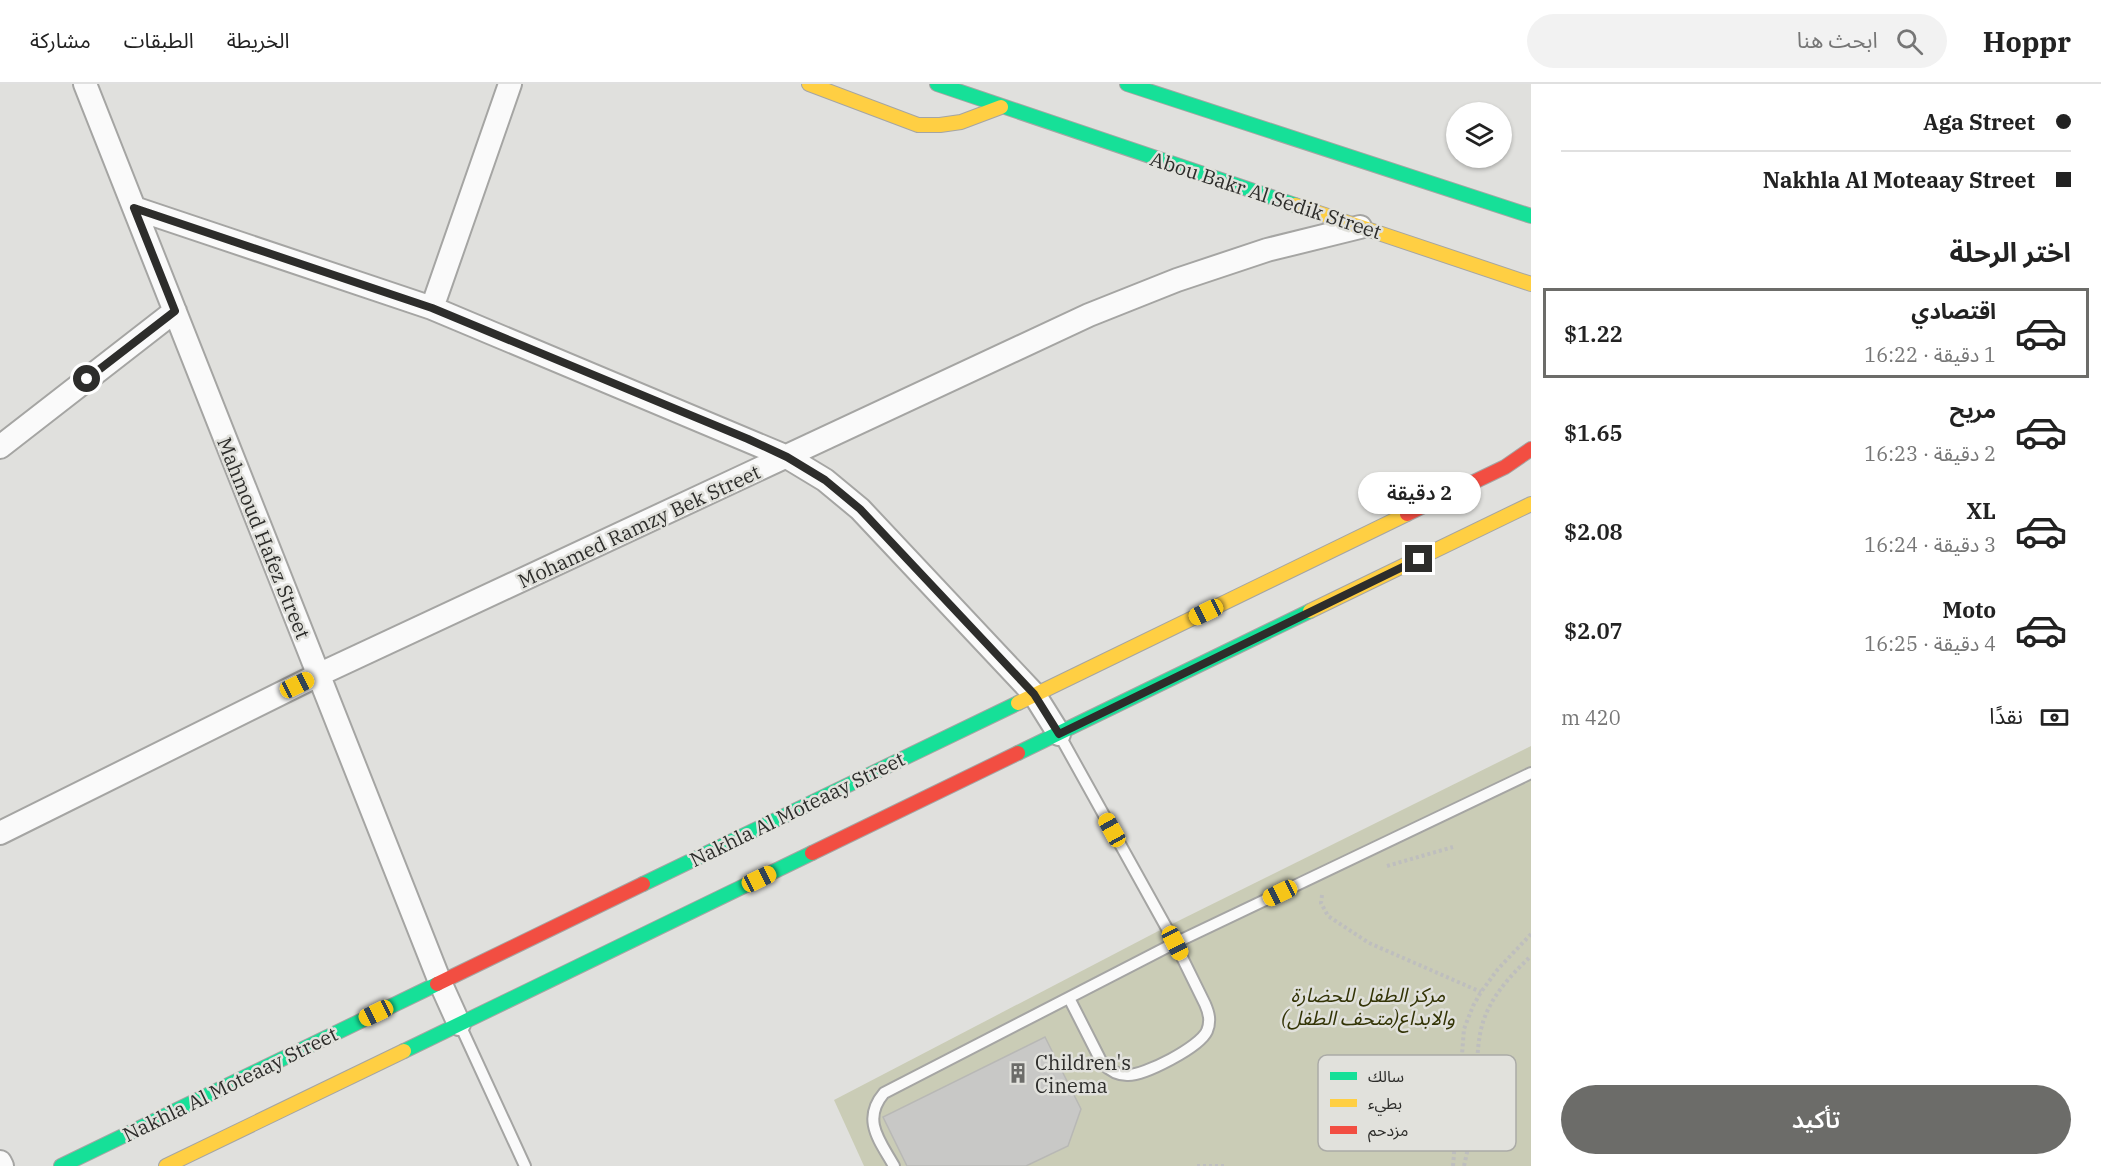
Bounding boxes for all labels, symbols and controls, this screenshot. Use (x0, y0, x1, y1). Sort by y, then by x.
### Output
search box (1527, 14, 1947, 68)
text: Hoppr (1983, 23, 2071, 60)
text: ابحث هنا (1797, 25, 1878, 54)
icon: search (1893, 25, 1926, 58)
text: مشاركة (30, 26, 91, 54)
text: الطبقات (124, 26, 194, 54)
text: الخريطة (227, 26, 290, 54)
map controls (1446, 102, 1512, 168)
button: layers (1446, 102, 1512, 168)
text: Aga Street (1923, 107, 2035, 136)
street label: Abou Bakr Al Sedik Street (1147, 145, 1385, 245)
text: Nakhla Al Moteaay Street (1763, 165, 2035, 194)
text: اختر الرحلة (1949, 234, 2071, 269)
text: اقتصادي (1911, 296, 1996, 325)
icon: car (2014, 306, 2068, 360)
text: $1.22 (1564, 319, 1623, 348)
text: 1 دقيقة · 16:22 (1864, 341, 1996, 368)
route start (73, 365, 100, 392)
text: مريح (1950, 395, 1996, 424)
icon: car (2014, 405, 2068, 459)
text: $1.65 (1564, 418, 1623, 447)
street label: Mahmoud Hafez Street (211, 433, 317, 643)
text: 2 دقيقة · 16:23 (1864, 440, 1996, 467)
street label: Mohamed Ramzy Bek Street (513, 458, 765, 594)
callout: 2 دقيقة (1358, 472, 1480, 514)
text: 2 دقيقة (1387, 479, 1452, 506)
text: XL (1966, 496, 1996, 525)
icon: car (2014, 504, 2068, 558)
text: $2.08 (1564, 517, 1623, 546)
text: 3 دقيقة · 16:24 (1864, 531, 1996, 558)
route end (1405, 545, 1432, 572)
text: Moto (1942, 595, 1996, 624)
car (1186, 596, 1226, 628)
icon: car (2014, 603, 2068, 657)
text: $2.07 (1564, 616, 1623, 645)
text: 4 دقيقة · 16:25 (1864, 630, 1996, 657)
car (277, 669, 317, 701)
text: نقدًا (1989, 701, 2023, 730)
icon: cash (2038, 701, 2071, 734)
text: 420 m (1561, 704, 1621, 731)
street label: Nakhla Al Moteaay Street (685, 745, 909, 873)
car (1095, 810, 1129, 850)
car (739, 863, 779, 895)
car (1260, 877, 1300, 909)
car (1159, 923, 1191, 963)
park label: مركز الطفل للحضارة والابداع(متحف الطفل) (1281, 981, 1455, 1033)
car (356, 997, 396, 1029)
street label: Nakhla Al Moteaay Street (118, 1020, 342, 1148)
place label: Children's Cinema (1035, 1049, 1131, 1099)
legend (1318, 1055, 1516, 1151)
building icon: Children's Cinema (1006, 1061, 1030, 1085)
text: سالك (1368, 1066, 1404, 1086)
button: تأكيد (1561, 1085, 2071, 1154)
text: بطيء (1368, 1093, 1402, 1116)
text: مزدحم (1368, 1120, 1408, 1143)

